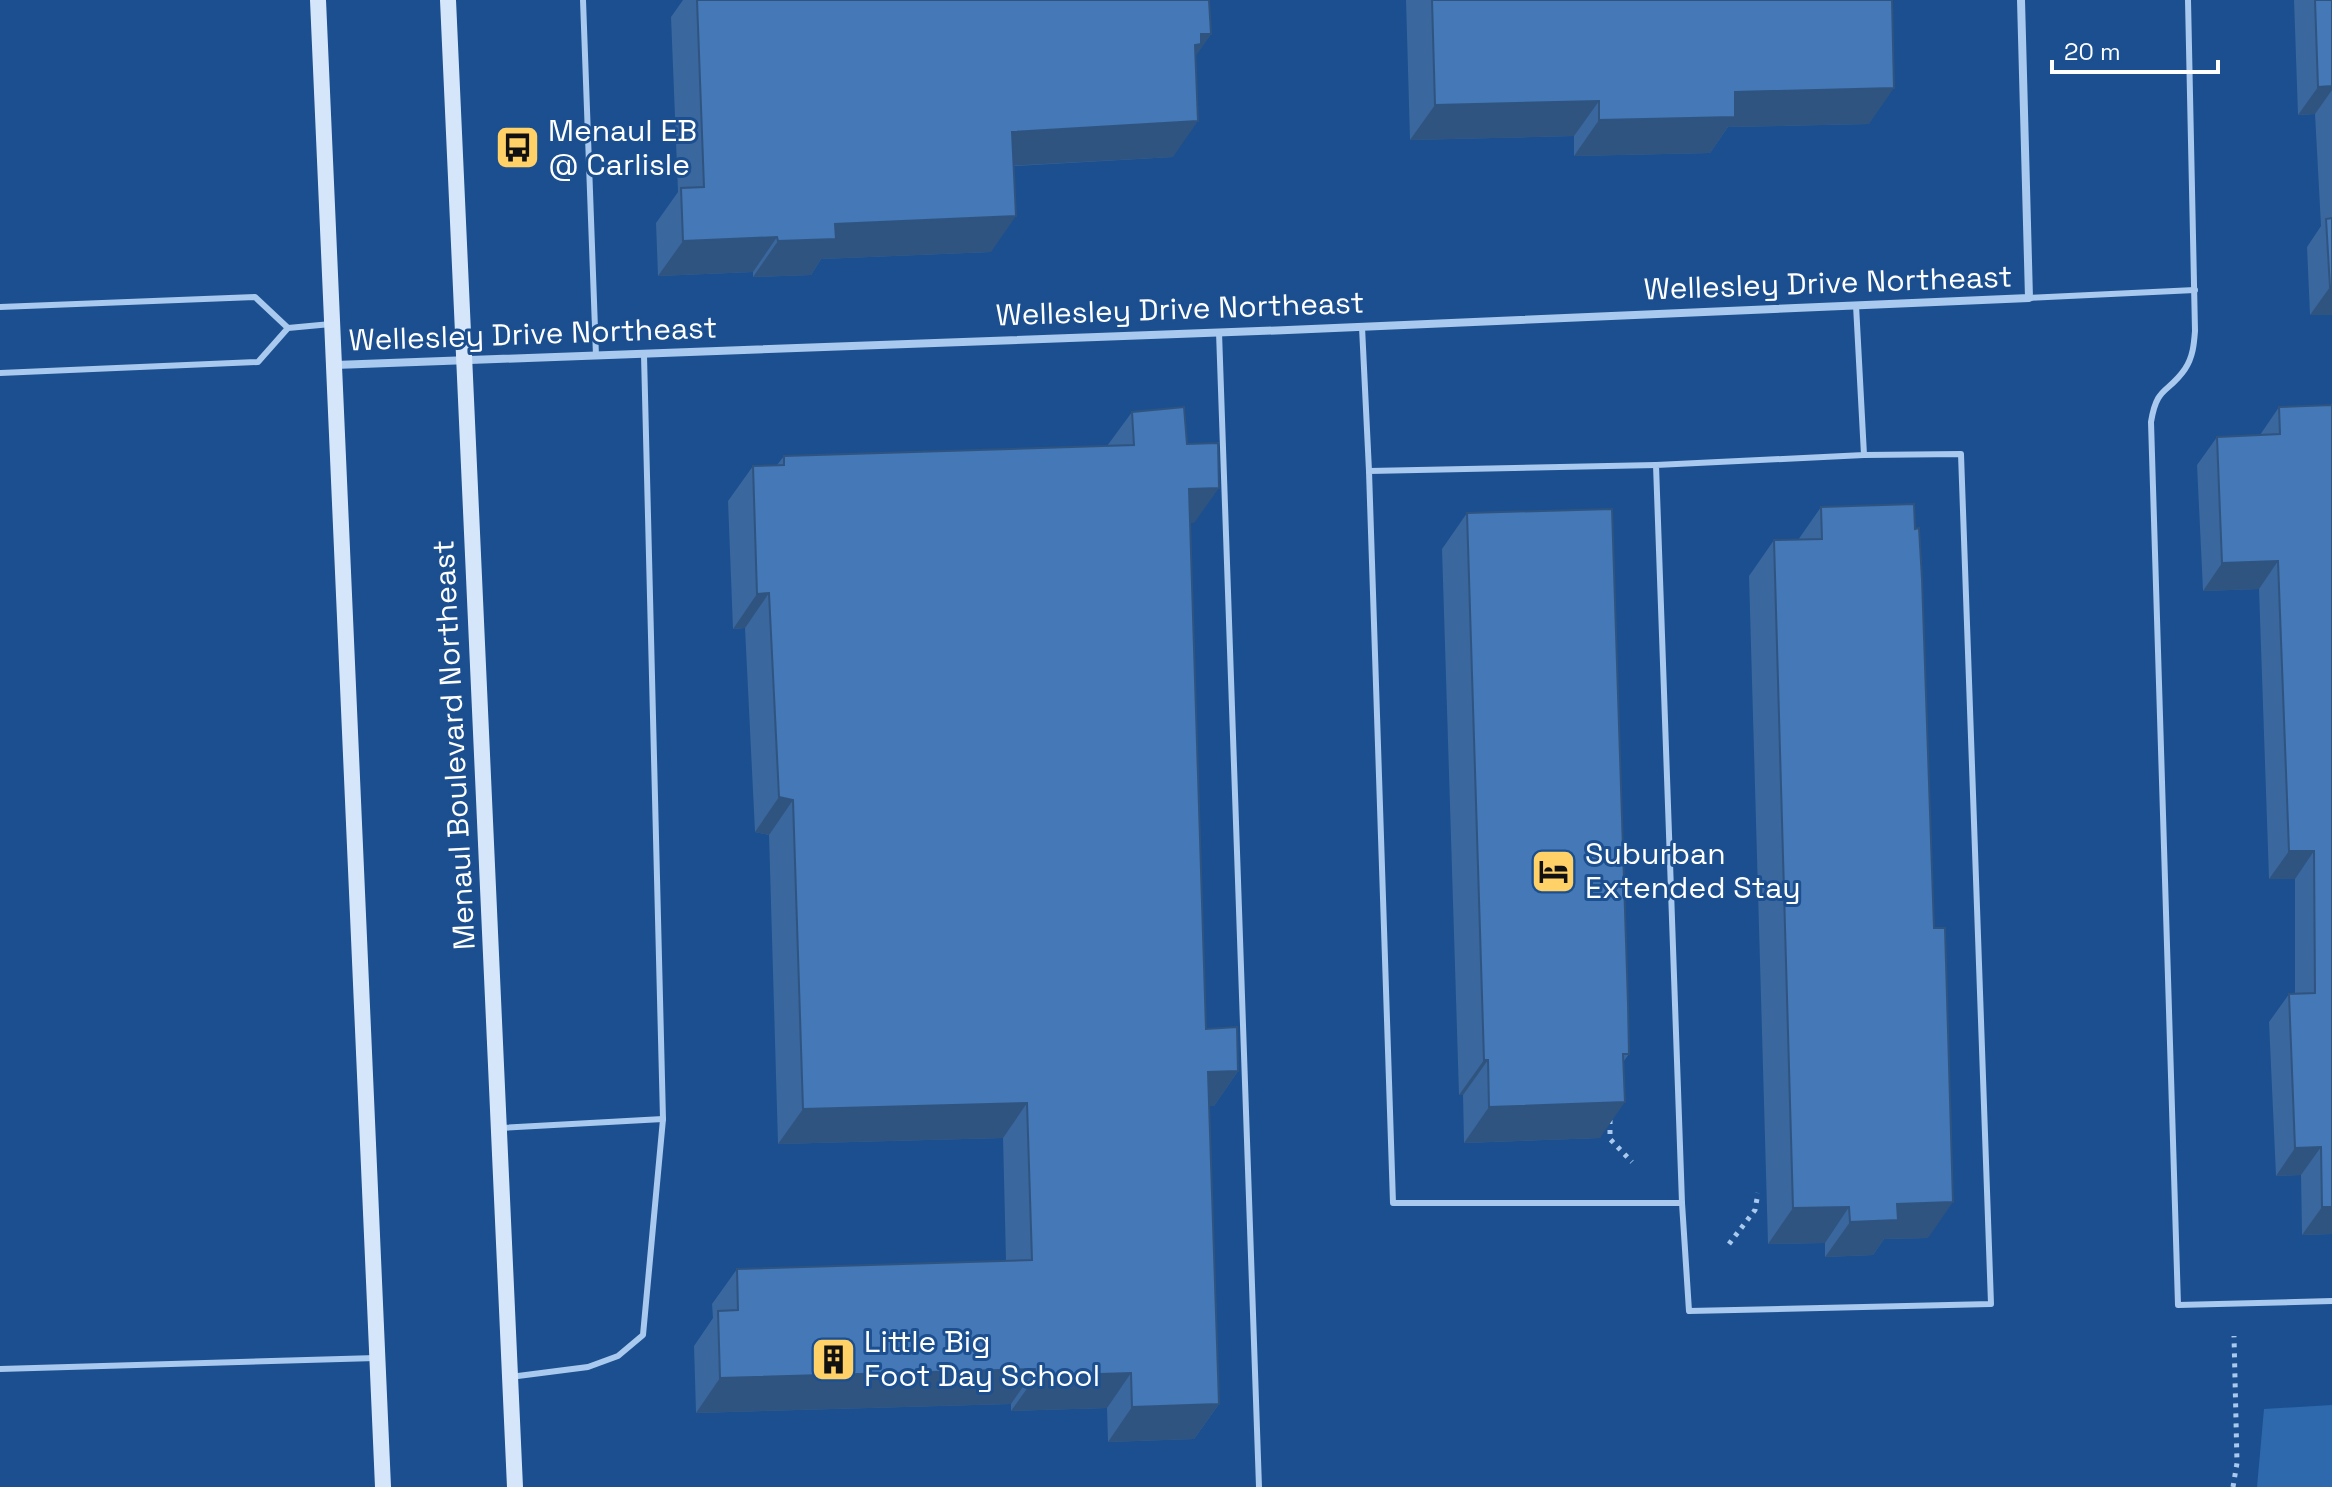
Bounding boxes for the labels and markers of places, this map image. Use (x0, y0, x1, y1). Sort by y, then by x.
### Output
place label: Menaul EB @ Carlisle (548, 111, 697, 184)
bus stop icon: Menaul EB @ Carlisle (493, 124, 541, 172)
place label: Suburban Extended Stay (1585, 834, 1801, 907)
hotel icon: Suburban Extended Stay (1530, 847, 1578, 895)
place label: Little Big Foot Day School (864, 1322, 1100, 1395)
building icon: Little Big Foot Day School (809, 1335, 857, 1383)

